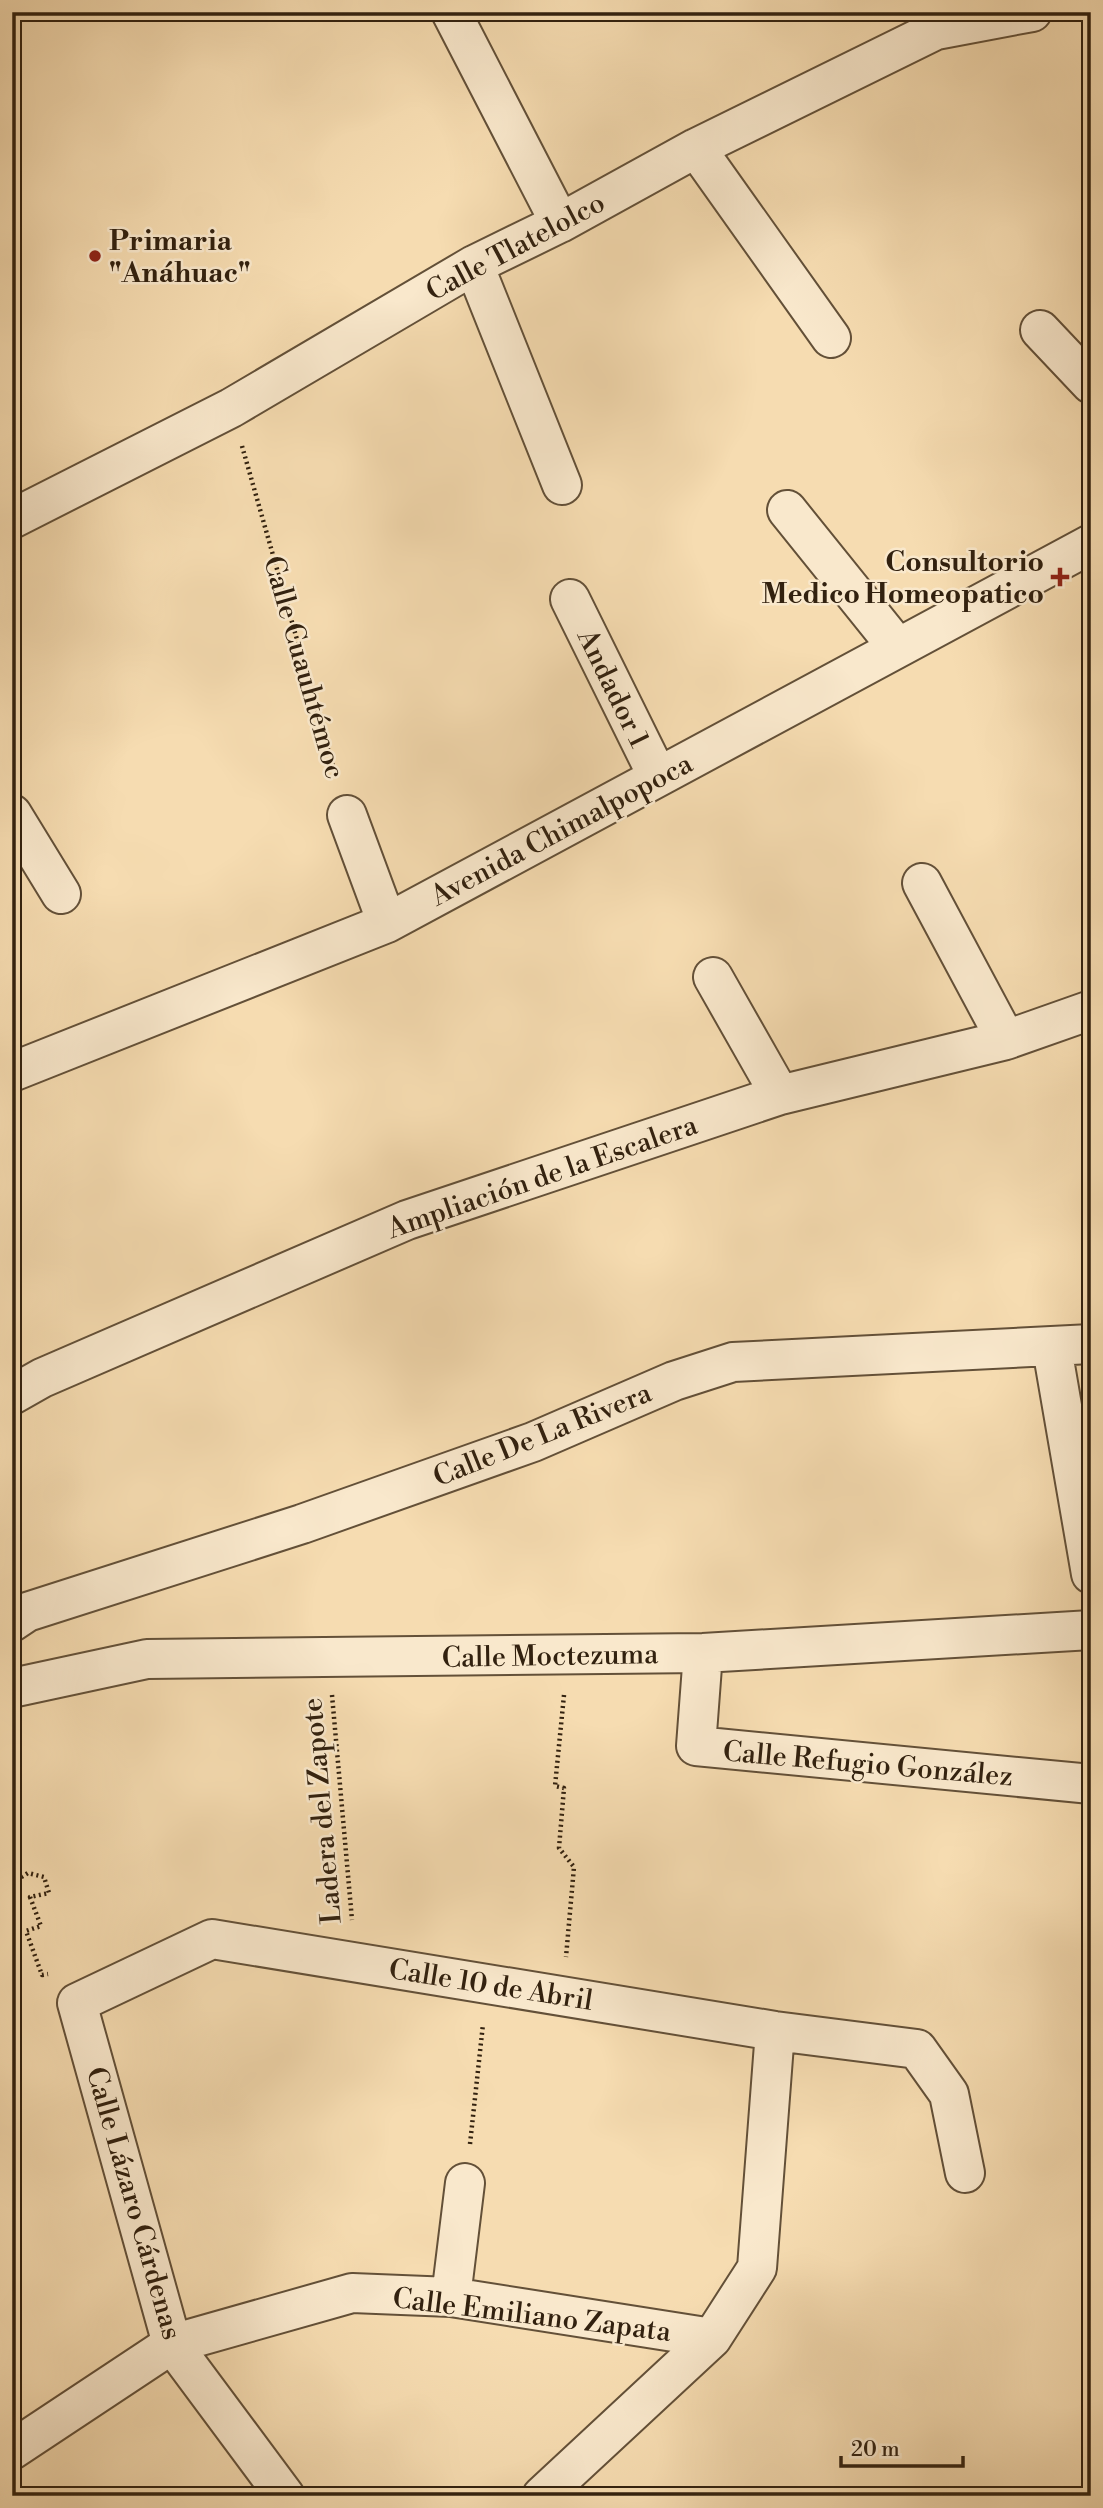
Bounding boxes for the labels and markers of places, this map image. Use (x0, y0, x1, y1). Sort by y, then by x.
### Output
place label: Primaria "Anáhuac" (109, 224, 251, 291)
marker: Primaria "Anáhuac" (87, 248, 103, 264)
place label: Consultorio Medico Homeopatico (761, 545, 1044, 612)
marker: Consultorio Medico Homeopatico (1050, 567, 1070, 587)

